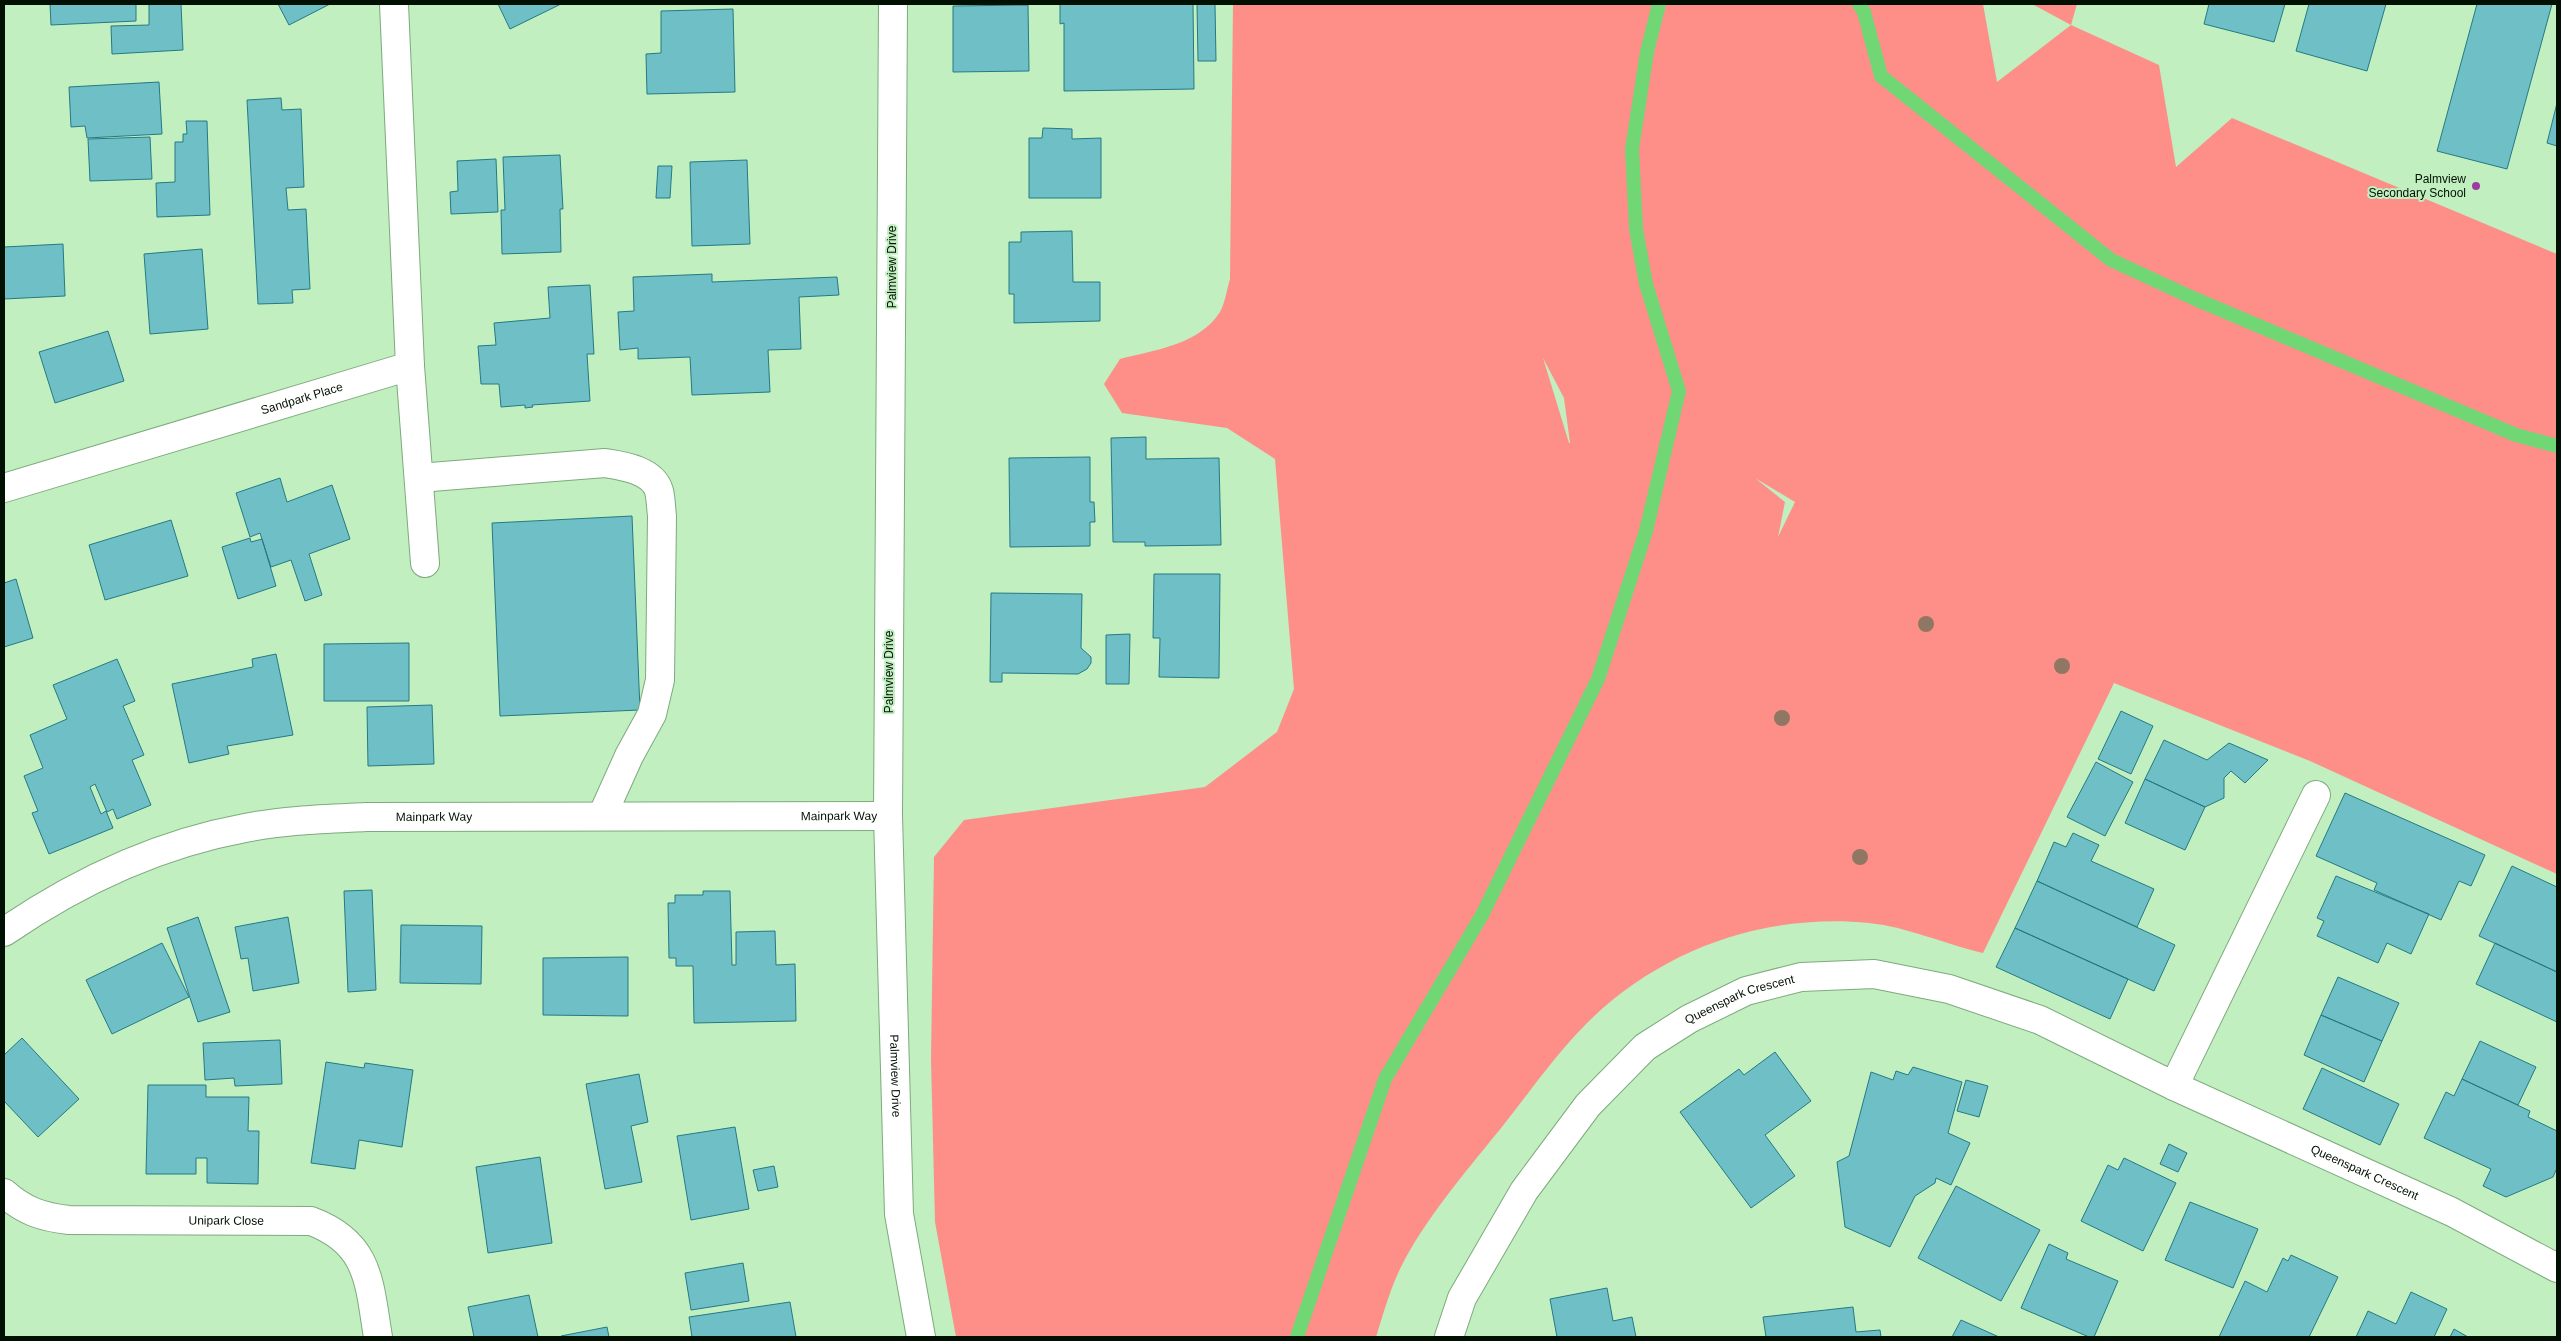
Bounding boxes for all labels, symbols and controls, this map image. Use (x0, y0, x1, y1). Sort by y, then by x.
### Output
place label: Palmview Secondary School (2369, 172, 2466, 200)
marker: Palmview Secondary School (2470, 180, 2482, 192)
street label: Palmview Drive (885, 225, 899, 308)
street label: Sandpark Place (259, 379, 345, 417)
street label: Palmview Drive (882, 630, 896, 713)
street label: Mainpark Way (801, 809, 877, 823)
street label: Mainpark Way (396, 810, 472, 824)
street label: Queenspark Crescent (1682, 972, 1796, 1027)
street label: Palmview Drive (887, 1034, 903, 1118)
street label: Queenspark Crescent (2308, 1142, 2421, 1203)
street label: Unipark Close (188, 1213, 264, 1228)

